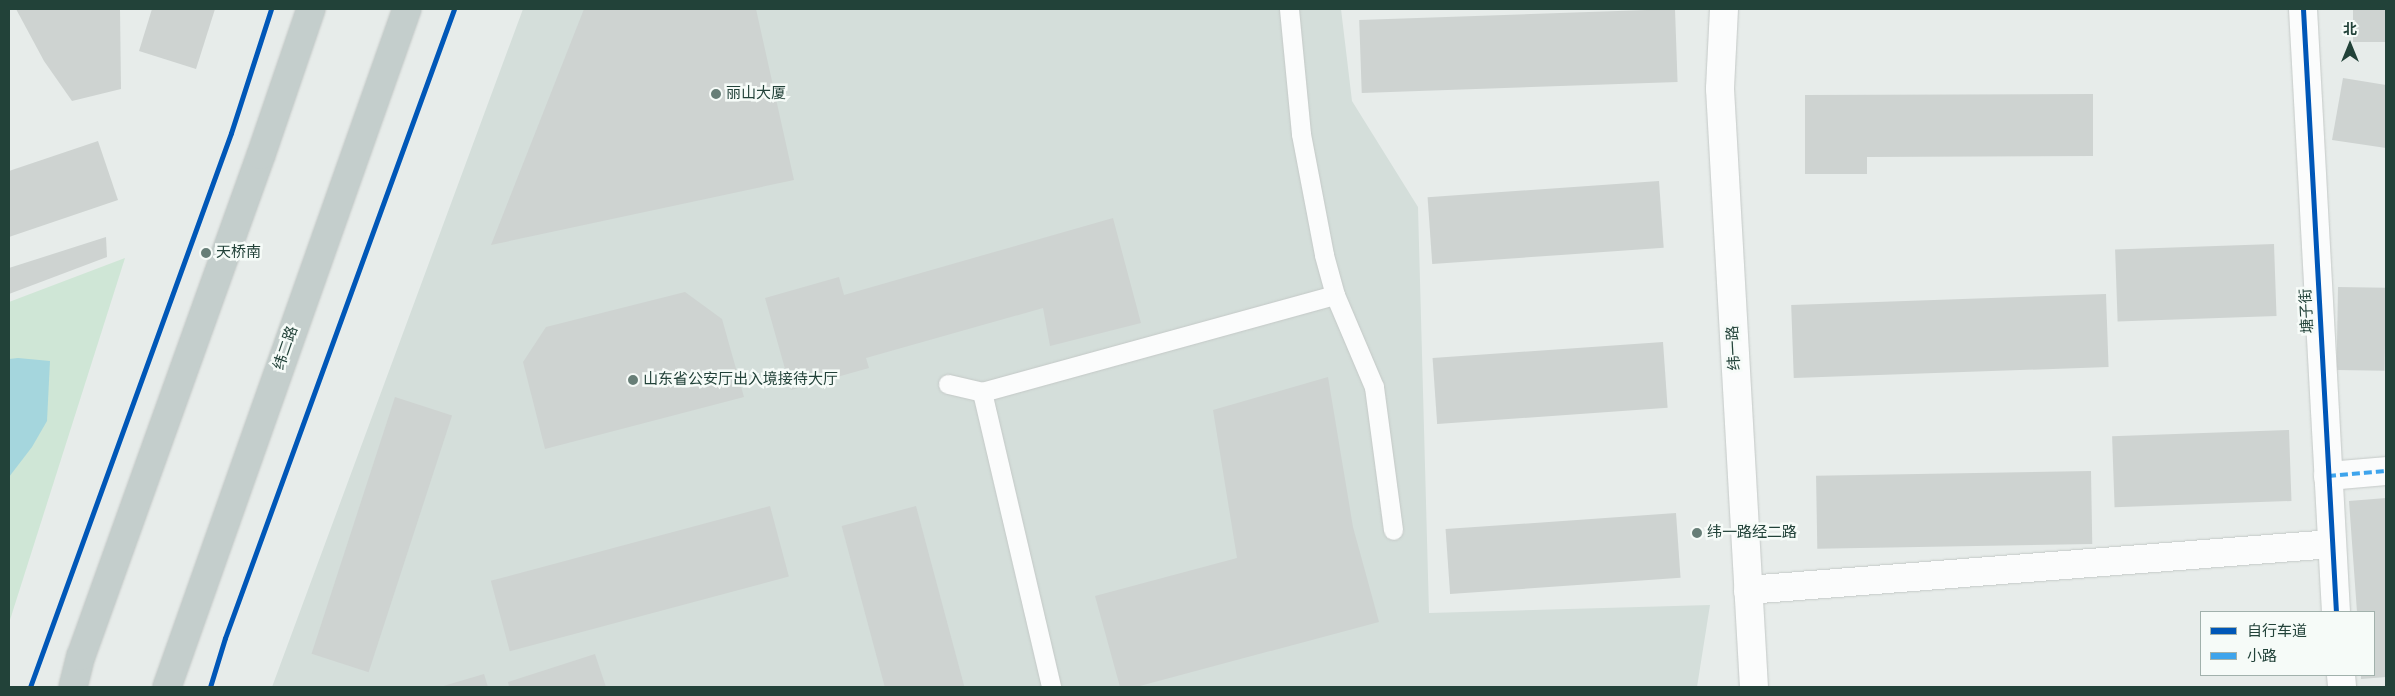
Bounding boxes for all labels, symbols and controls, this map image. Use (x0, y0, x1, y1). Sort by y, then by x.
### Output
north arrow (2325, 20, 2375, 70)
text: 北 (2343, 20, 2357, 40)
place label: 丽山大厦 (726, 85, 786, 103)
marker: 丽山大厦 (710, 88, 722, 100)
place label: 天桥南 (216, 244, 261, 262)
marker: 天桥南 (200, 247, 212, 259)
street label: 塘子街 (2297, 288, 2317, 334)
street label: 纬二路 (270, 324, 302, 372)
street label: 纬一路 (1724, 325, 1744, 371)
place label: 山东省公安厅出入境接待大厅 (643, 371, 838, 389)
marker: 山东省公安厅出入境接待大厅 (627, 374, 639, 386)
place label: 纬一路经二路 (1707, 524, 1797, 542)
marker: 纬一路经二路 (1691, 527, 1703, 539)
legend (2200, 611, 2375, 676)
text: 自行车道 (2247, 621, 2307, 642)
text: 小路 (2247, 646, 2277, 667)

